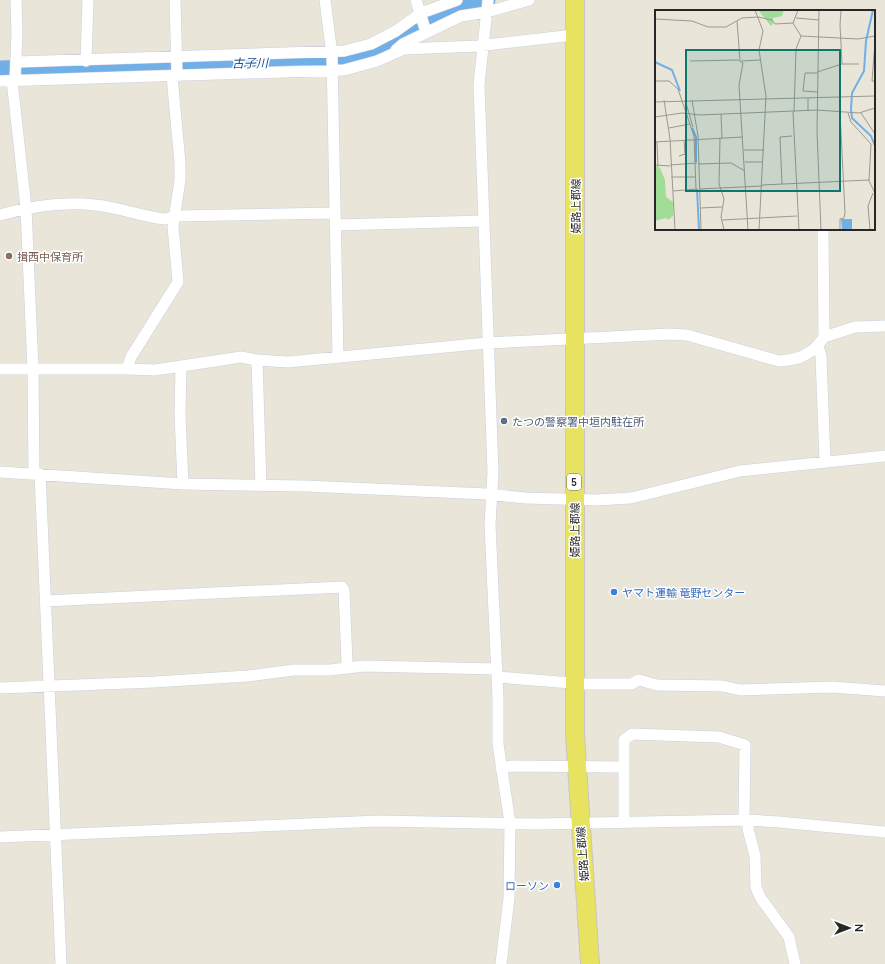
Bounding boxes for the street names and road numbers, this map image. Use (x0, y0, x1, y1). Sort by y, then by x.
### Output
street label: 姫路上郡線 (568, 179, 583, 234)
road number: 5 (567, 474, 581, 490)
street label: 姫路上郡線 (567, 503, 582, 558)
street label: 姫路上郡線 (573, 826, 591, 882)

